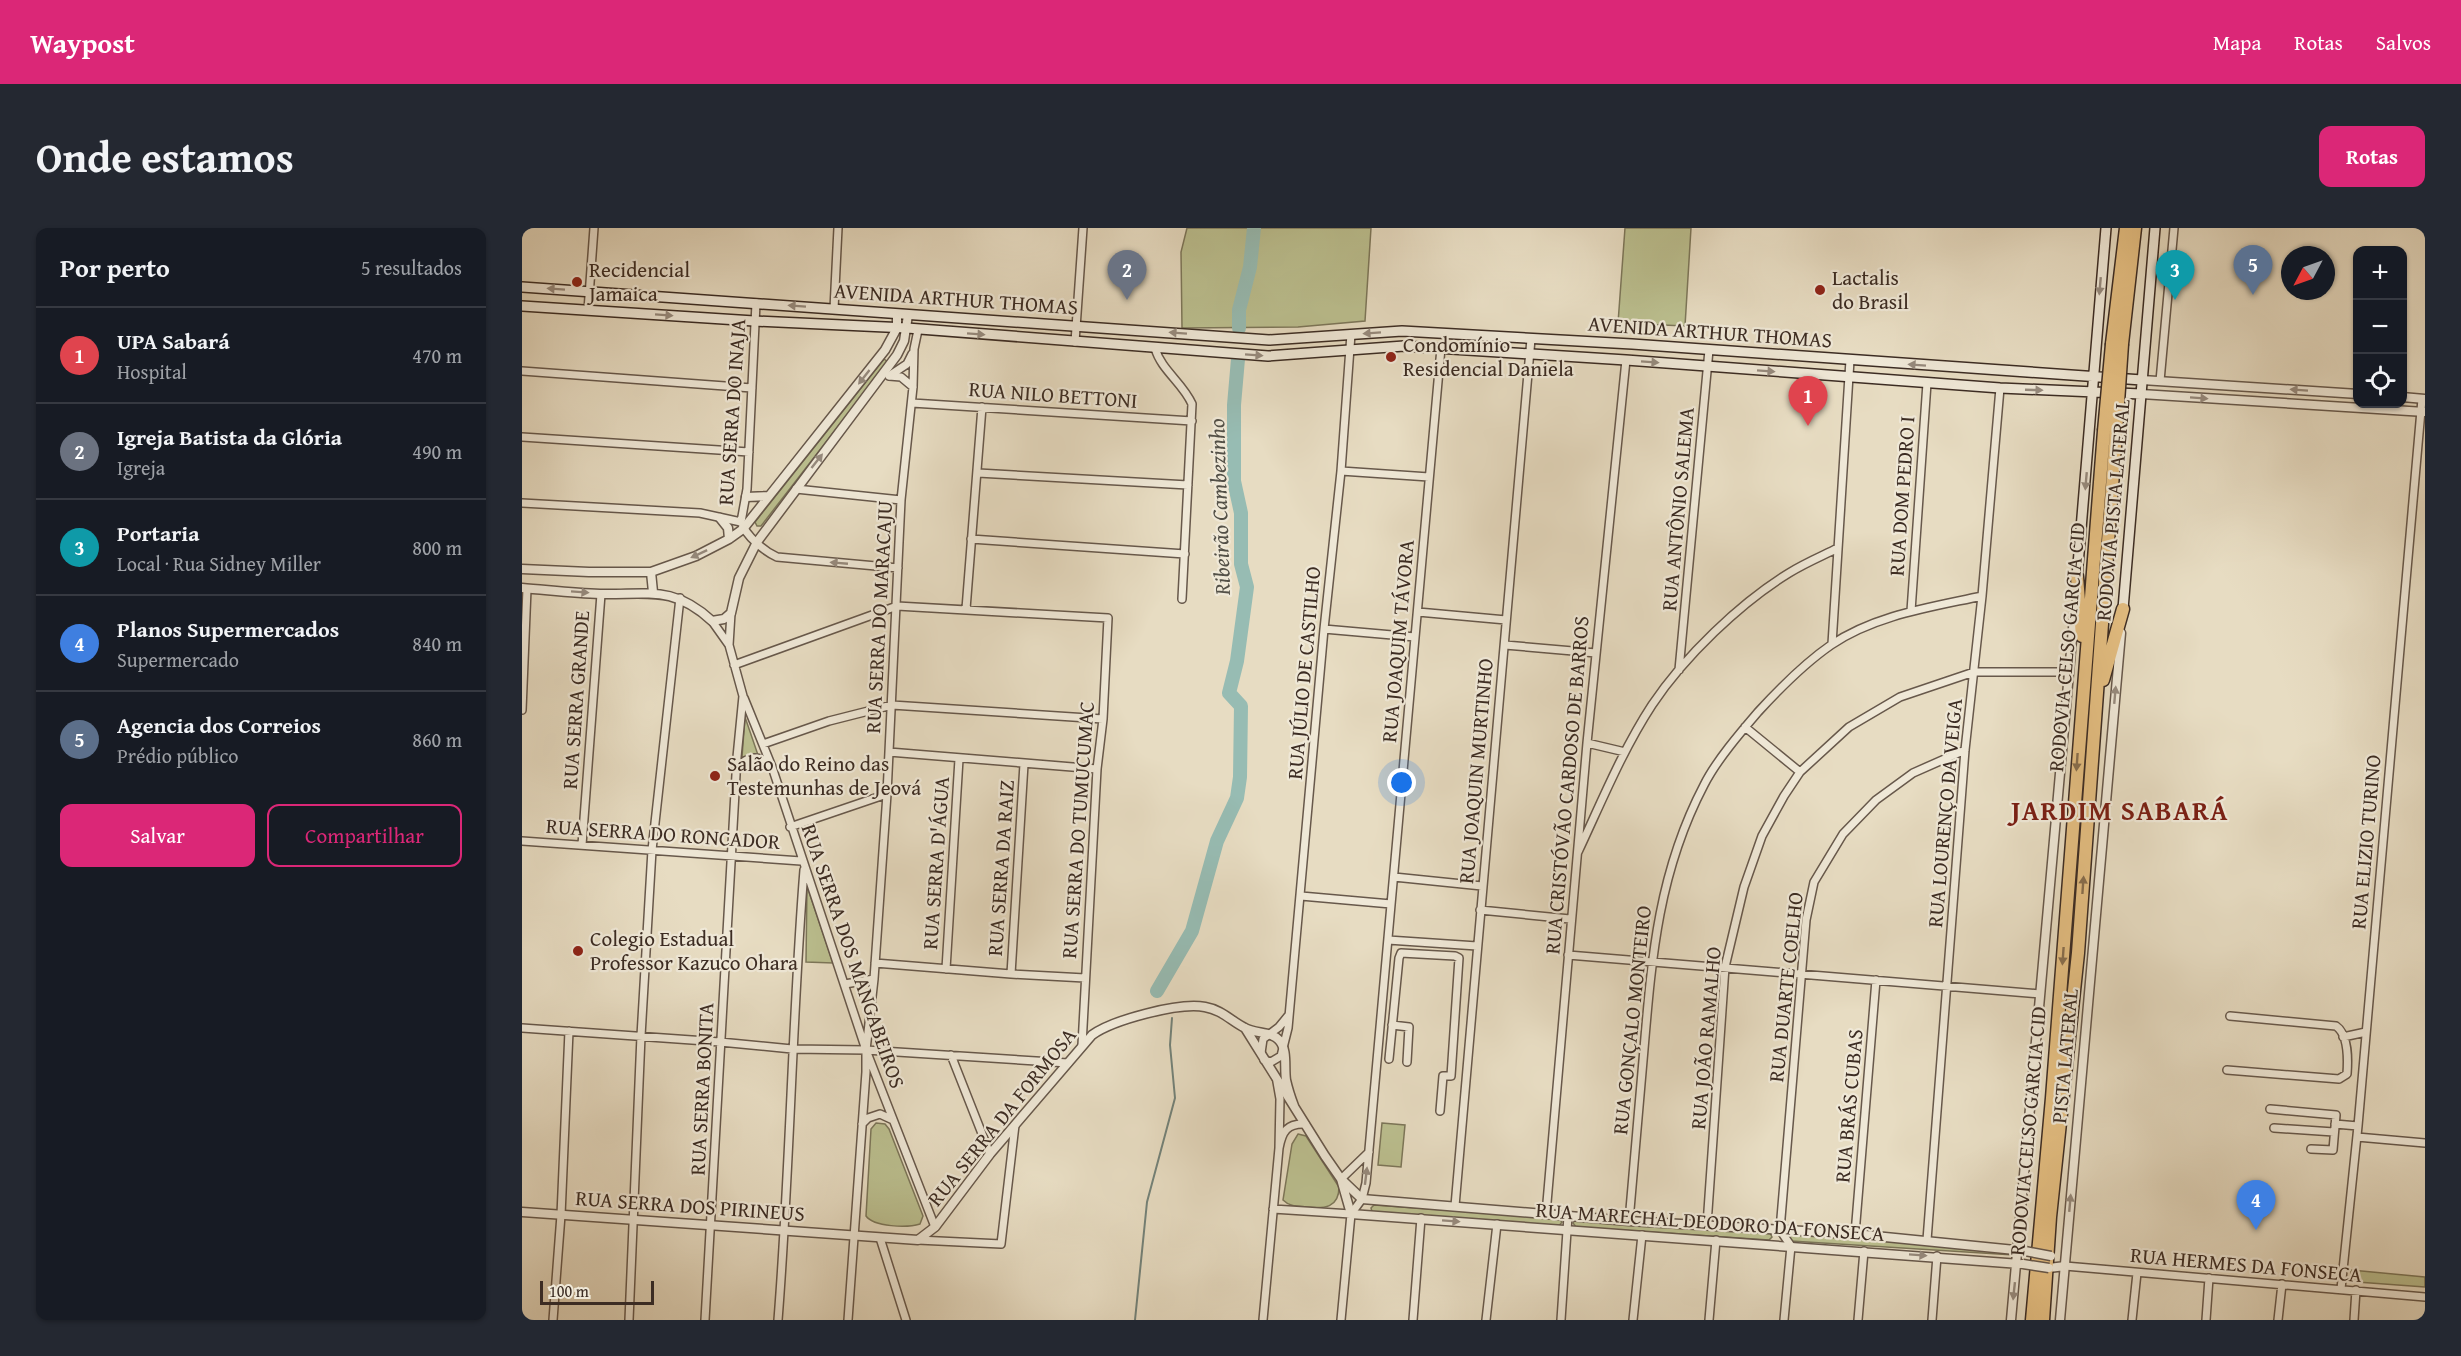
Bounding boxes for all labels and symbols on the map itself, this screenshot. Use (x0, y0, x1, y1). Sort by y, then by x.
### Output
pin: 5 (2234, 245, 2272, 295)
north arrow (2281, 246, 2335, 300)
pin: 2 (1108, 250, 1146, 300)
pin: 3 (2156, 250, 2194, 300)
place label: Recidencial Jamaica (586, 254, 690, 309)
place label: Lactalis do Brasil (1832, 262, 1909, 317)
marker: Recidencial Jamaica (570, 275, 584, 289)
street label: AVENIDA ARTHUR THOMAS (833, 275, 1079, 322)
one-way arrow (2095, 277, 2105, 296)
marker: Lactalis do Brasil (1813, 283, 1827, 297)
one-way arrow (547, 284, 566, 294)
one-way arrow (788, 301, 807, 311)
street label: AVENIDA ARTHUR THOMAS (1587, 308, 1833, 355)
one-way arrow (655, 310, 674, 320)
street label: RUA SERRA DO INAJA (710, 317, 754, 506)
one-way arrow (1168, 328, 1187, 338)
one-way arrow (1363, 328, 1382, 338)
one-way arrow (966, 329, 985, 339)
place label: Condomínio Residencial Daniela (1403, 329, 1574, 384)
one-way arrow (1245, 350, 1264, 359)
marker: Condomínio Residencial Daniela (1384, 350, 1398, 364)
one-way arrow (1641, 357, 1660, 367)
one-way arrow (1908, 360, 1927, 370)
one-way arrow (1757, 366, 1776, 376)
one-way arrow (859, 369, 871, 384)
street label: RUA NILO BETTONI (968, 373, 1138, 416)
pin: 1 (1788, 376, 1828, 426)
one-way arrow (2024, 385, 2043, 394)
one-way arrow (2290, 385, 2309, 395)
one-way arrow (2190, 393, 2209, 402)
street label: RODOVIA PISTA LATERAL (2087, 398, 2138, 622)
street label: RUA ANTÔNIO SALEMA (1653, 405, 1702, 612)
street label: RUA DOM PEDRO I (1880, 415, 1923, 577)
water label: Ribeirão Cambezinho (1200, 418, 1238, 597)
one-way arrow (811, 453, 824, 469)
one-way arrow (2081, 471, 2091, 490)
street label: RUA SERRA DO MARACAJU (857, 500, 900, 734)
street label: RODOVIA CELSO GARCIA CID (2040, 521, 2093, 773)
street label: RUA JOAQUIM TÁVORA (1373, 538, 1422, 744)
one-way arrow (691, 549, 708, 558)
one-way arrow (830, 558, 849, 568)
street label: RUA JÚLIO DE CASTILHO (1279, 565, 1328, 781)
one-way arrow (571, 588, 590, 597)
street label: RUA SERRA GRANDE (554, 609, 597, 790)
street label: RUA CRISTÓVÃO CARDOSO DE BARROS (1536, 615, 1597, 955)
street label: RUA JOAQUIN MURTINHO (1450, 657, 1501, 885)
one-way arrow (2110, 686, 2120, 705)
street label: RUA LOURENÇO DA VEIGA (1919, 697, 1970, 929)
street label: RUA SERRA DO TUMUCUMAC (1053, 700, 1102, 960)
place label: Salão do Reino das Testemunhas de Jeová (727, 748, 921, 803)
one-way arrow (2072, 752, 2082, 771)
street label: RUA ELIZIO TURINO (2342, 753, 2389, 931)
your location (1387, 768, 1416, 797)
marker: Salão do Reino das Testemunhas de Jeová (708, 769, 722, 783)
street label: RUA SERRA D'ÁGUA (914, 775, 957, 951)
street label: RUA SERRA DA RAIZ (979, 779, 1022, 957)
district label: JARDIM SABARÁ (2007, 790, 2229, 830)
street label: RUA SERRA DO RONCADOR (545, 810, 782, 857)
street label: RUA SERRA DOS MANGABEIROS (794, 819, 913, 1092)
one-way arrow (2078, 876, 2088, 895)
street label: RUA DUARTE COELHO (1760, 890, 1811, 1084)
street label: RUA GONÇALO MONTEIRO (1604, 904, 1659, 1136)
place label: Colegio Estadual Professor Kazuco Ohara (590, 923, 798, 978)
marker: Colegio Estadual Professor Kazuco Ohara (571, 944, 585, 958)
street label: RUA JOÃO RAMALHO (1682, 945, 1729, 1131)
one-way arrow (2058, 947, 2067, 966)
street label: PISTA LATERAL (2043, 987, 2086, 1125)
street label: RUA SERRA BONITA (682, 1002, 722, 1176)
street label: RODOVIA CELSO GARCIA CID (2001, 1005, 2054, 1257)
street label: RUA SERRA DA FORMOSA (920, 1020, 1084, 1213)
street label: RUA BRÁS CUBAS (1826, 1028, 1871, 1184)
one-way arrow (1362, 1166, 1371, 1185)
pin: 4 (2236, 1180, 2276, 1230)
street label: RUA SERRA DOS PIRINEUS (574, 1182, 806, 1229)
one-way arrow (2065, 1193, 2074, 1212)
street label: RUA MARECHAL DEODORO DA FONSECA (1535, 1194, 1886, 1249)
one-way arrow (1442, 1216, 1461, 1225)
street label: RUA HERMES DA FONSECA (2129, 1239, 2363, 1290)
one-way arrow (1909, 1250, 1928, 1260)
scale bar (540, 1278, 654, 1306)
one-way arrow (2009, 1282, 2018, 1301)

